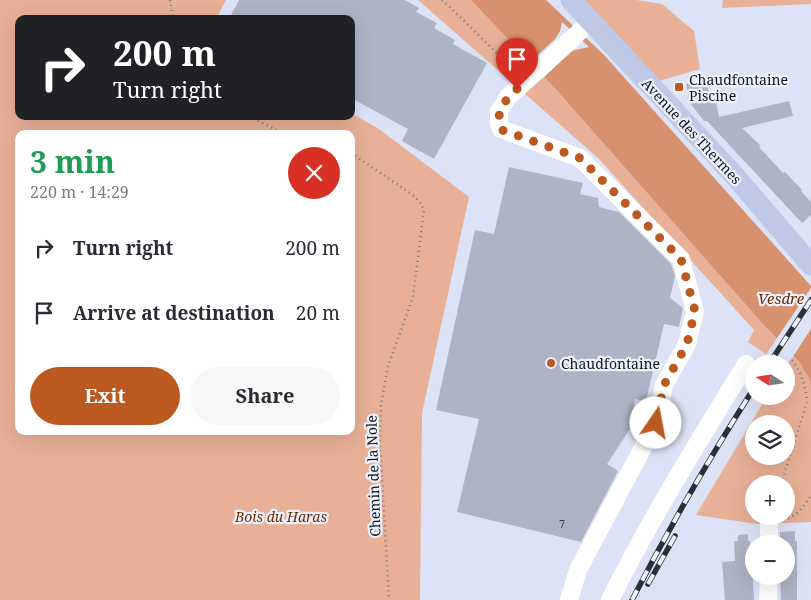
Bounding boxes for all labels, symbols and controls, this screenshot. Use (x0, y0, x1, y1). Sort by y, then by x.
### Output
text: 200 m (113, 29, 216, 76)
icon: right (30, 35, 95, 100)
pin (496, 38, 538, 89)
icon: arrive (503, 45, 531, 73)
place label: Chaudfontaine Piscine (689, 70, 788, 105)
text: Turn right (113, 74, 222, 104)
street label: Avenue des Thermes (638, 74, 746, 188)
marker: Chaudfontaine Piscine (673, 81, 685, 93)
text: 3 min (30, 141, 115, 182)
button: close (288, 147, 340, 199)
text: 220 m · 14:29 (30, 181, 129, 203)
icon: right (30, 234, 58, 262)
text: Turn right (73, 235, 173, 261)
text: 200 m (285, 235, 340, 261)
water label: Vesdre (758, 288, 805, 308)
icon: arrive (30, 299, 58, 327)
text: Arrive at destination (73, 300, 275, 326)
text: 20 m (296, 300, 340, 326)
place label: Chaudfontaine (561, 354, 660, 373)
north arrow (745, 355, 795, 405)
map controls (745, 355, 795, 585)
marker: Chaudfontaine (545, 357, 557, 369)
button: Exit (30, 367, 180, 425)
button: Share (190, 367, 340, 425)
position arrow (629, 396, 681, 448)
street label: Chemin de la Nole (361, 415, 385, 537)
button: layers (745, 415, 795, 465)
button: + (745, 475, 795, 525)
park label: Bois du Haras (234, 507, 327, 526)
house number: 7 (559, 516, 565, 531)
button: − (745, 535, 795, 585)

